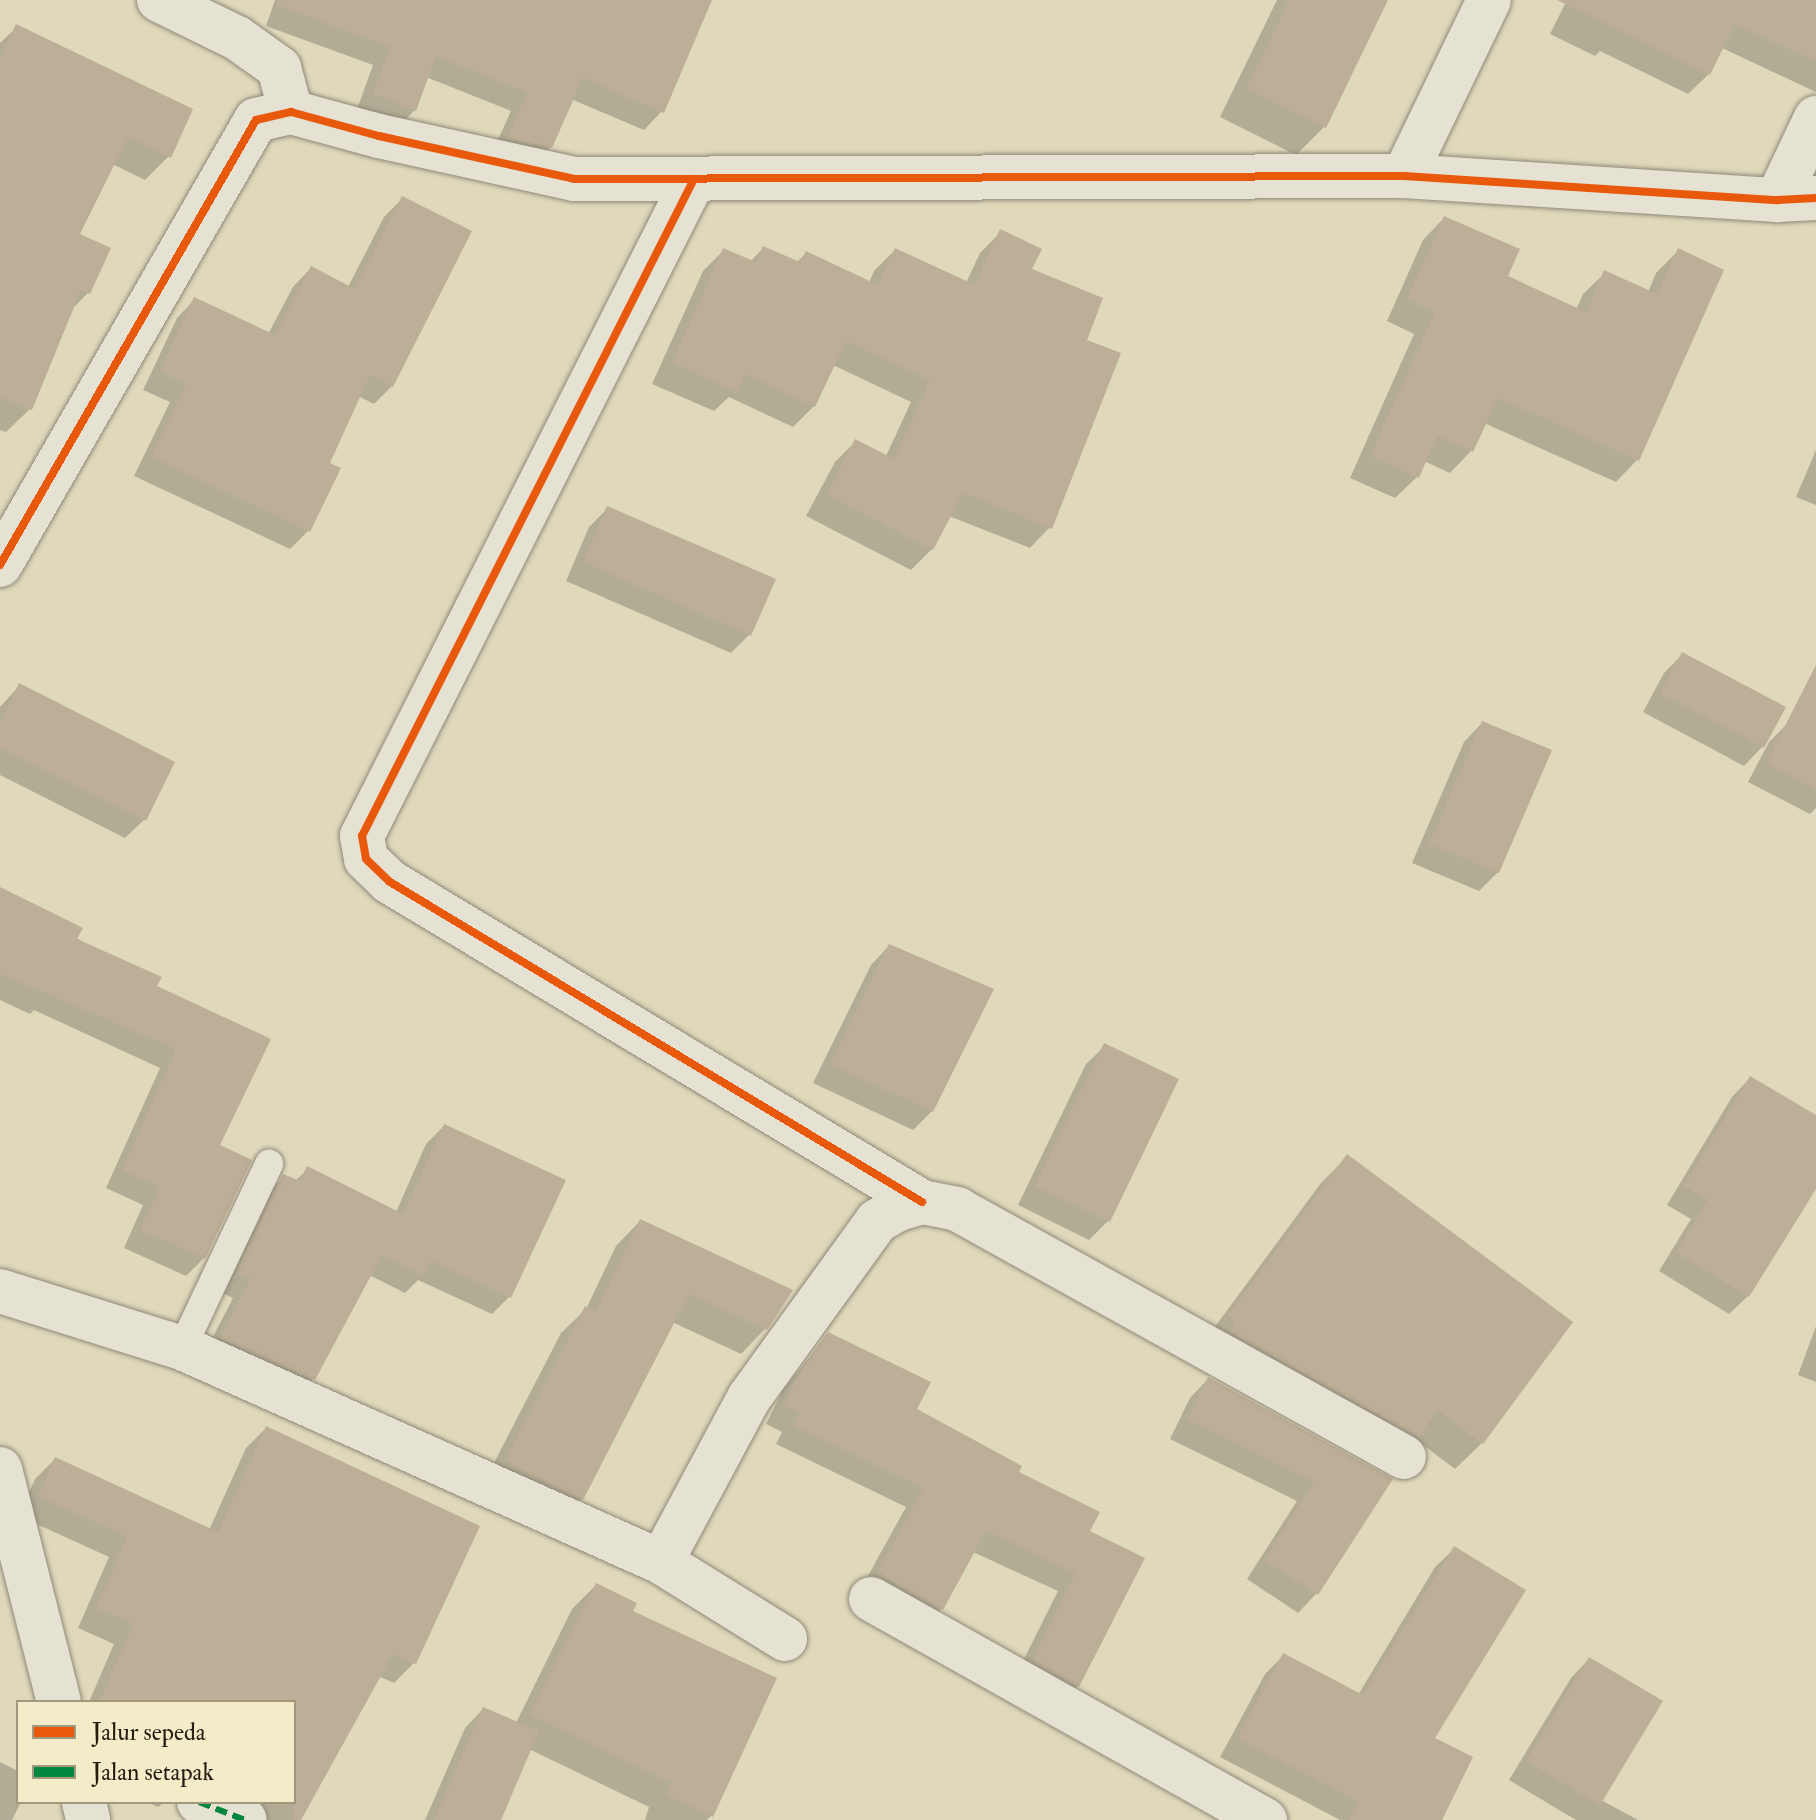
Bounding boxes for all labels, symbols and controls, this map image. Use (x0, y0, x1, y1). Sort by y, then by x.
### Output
legend (16, 1700, 296, 1804)
text: Jalur sepeda (92, 1717, 206, 1748)
text: Jalan setapak (92, 1757, 214, 1788)

